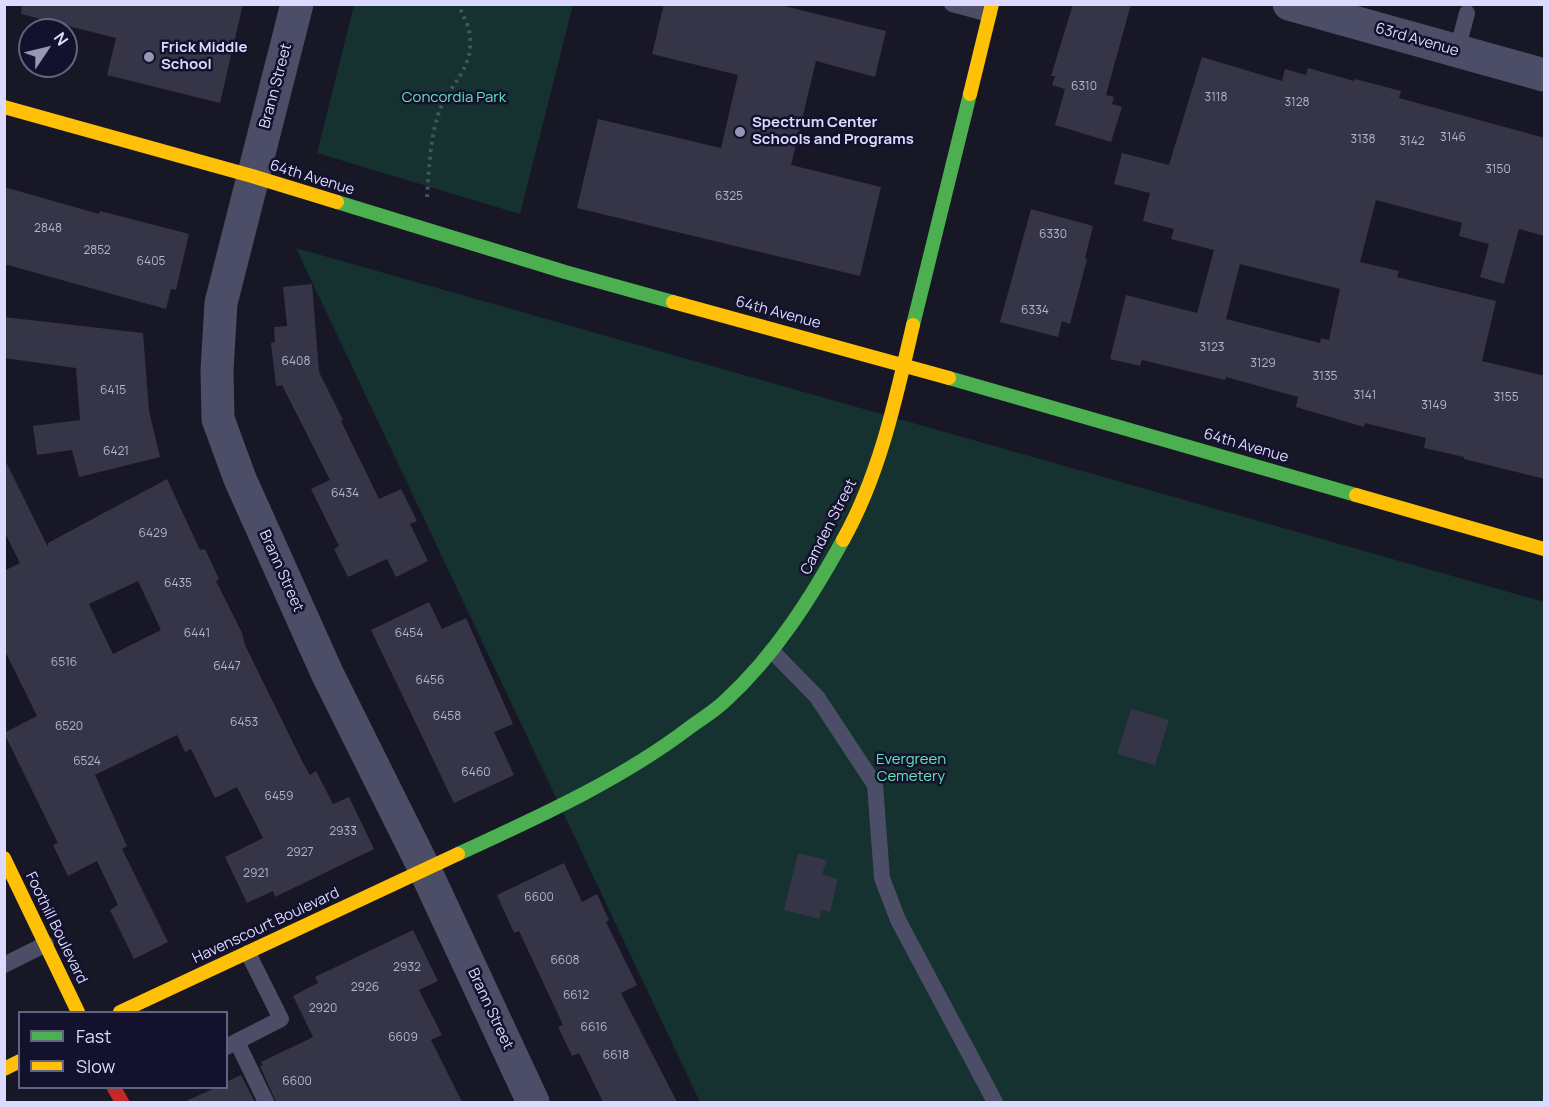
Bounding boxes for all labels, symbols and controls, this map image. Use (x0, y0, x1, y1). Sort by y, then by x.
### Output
north arrow (18, 18, 78, 78)
street label: 63rd Avenue (1373, 19, 1461, 61)
text: N (49, 28, 73, 50)
place label: Frick Middle School (161, 39, 248, 74)
street label: Brann Street (256, 41, 296, 131)
marker: Frick Middle School (142, 50, 156, 64)
house number: 6310 (1071, 80, 1097, 94)
park label: Concordia Park (402, 89, 506, 107)
house number: 3118 (1205, 91, 1227, 105)
house number: 3128 (1284, 96, 1310, 110)
place label: Spectrum Center Schools and Programs (752, 114, 914, 149)
marker: Spectrum Center Schools and Programs (733, 125, 747, 139)
house number: 3146 (1440, 131, 1466, 145)
house number: 3138 (1351, 133, 1375, 147)
house number: 3142 (1399, 135, 1425, 149)
street label: 64th Avenue (268, 157, 356, 199)
house number: 3150 (1485, 163, 1511, 177)
house number: 6325 (715, 190, 743, 204)
house number: 2848 (34, 222, 62, 236)
house number: 6330 (1039, 228, 1067, 242)
house number: 2852 (83, 244, 111, 258)
house number: 6405 (137, 255, 165, 269)
street label: 64th Avenue (733, 293, 823, 333)
house number: 6334 (1021, 304, 1049, 318)
house number: 3123 (1200, 341, 1224, 355)
house number: 6408 (282, 355, 310, 369)
house number: 3129 (1250, 357, 1276, 371)
house number: 3135 (1313, 370, 1337, 384)
house number: 6415 (100, 384, 126, 398)
house number: 3141 (1353, 389, 1377, 403)
house number: 3155 (1493, 391, 1519, 405)
house number: 3149 (1421, 399, 1447, 413)
street label: 64th Avenue (1202, 425, 1290, 467)
house number: 6421 (103, 445, 129, 459)
street label: Camden Street (797, 476, 861, 578)
house number: 6434 (331, 487, 359, 501)
house number: 6429 (139, 527, 167, 541)
street label: Brann Street (255, 527, 307, 615)
house number: 6435 (164, 577, 192, 591)
house number: 6441 (184, 627, 210, 641)
house number: 6454 (395, 627, 423, 641)
house number: 6516 (51, 656, 77, 670)
house number: 6447 (213, 660, 241, 674)
house number: 6456 (416, 674, 444, 688)
house number: 6458 (433, 710, 461, 724)
house number: 6453 (230, 716, 258, 730)
house number: 6520 (55, 720, 83, 734)
park label: Evergreen Cemetery (876, 751, 946, 786)
house number: 6524 (73, 755, 101, 769)
house number: 6460 (461, 766, 491, 780)
house number: 6459 (265, 790, 293, 804)
house number: 2933 (329, 825, 357, 839)
house number: 2927 (286, 846, 314, 860)
house number: 2921 (243, 867, 269, 881)
street label: Foothill Boulevard (21, 869, 91, 987)
street label: Havenscourt Boulevard (190, 884, 342, 968)
house number: 6600 (524, 891, 554, 905)
house number: 6608 (550, 954, 580, 968)
house number: 2932 (393, 961, 421, 975)
street label: Brann Street (463, 966, 517, 1052)
house number: 2926 (351, 981, 379, 995)
house number: 6612 (563, 989, 589, 1003)
house number: 2920 (309, 1002, 337, 1016)
legend (18, 1011, 228, 1089)
house number: 6616 (581, 1021, 607, 1035)
text: Fast (76, 1024, 111, 1048)
house number: 6609 (388, 1031, 418, 1045)
house number: 6618 (603, 1049, 629, 1063)
text: Slow (76, 1054, 115, 1078)
house number: 6600 (282, 1075, 312, 1089)

